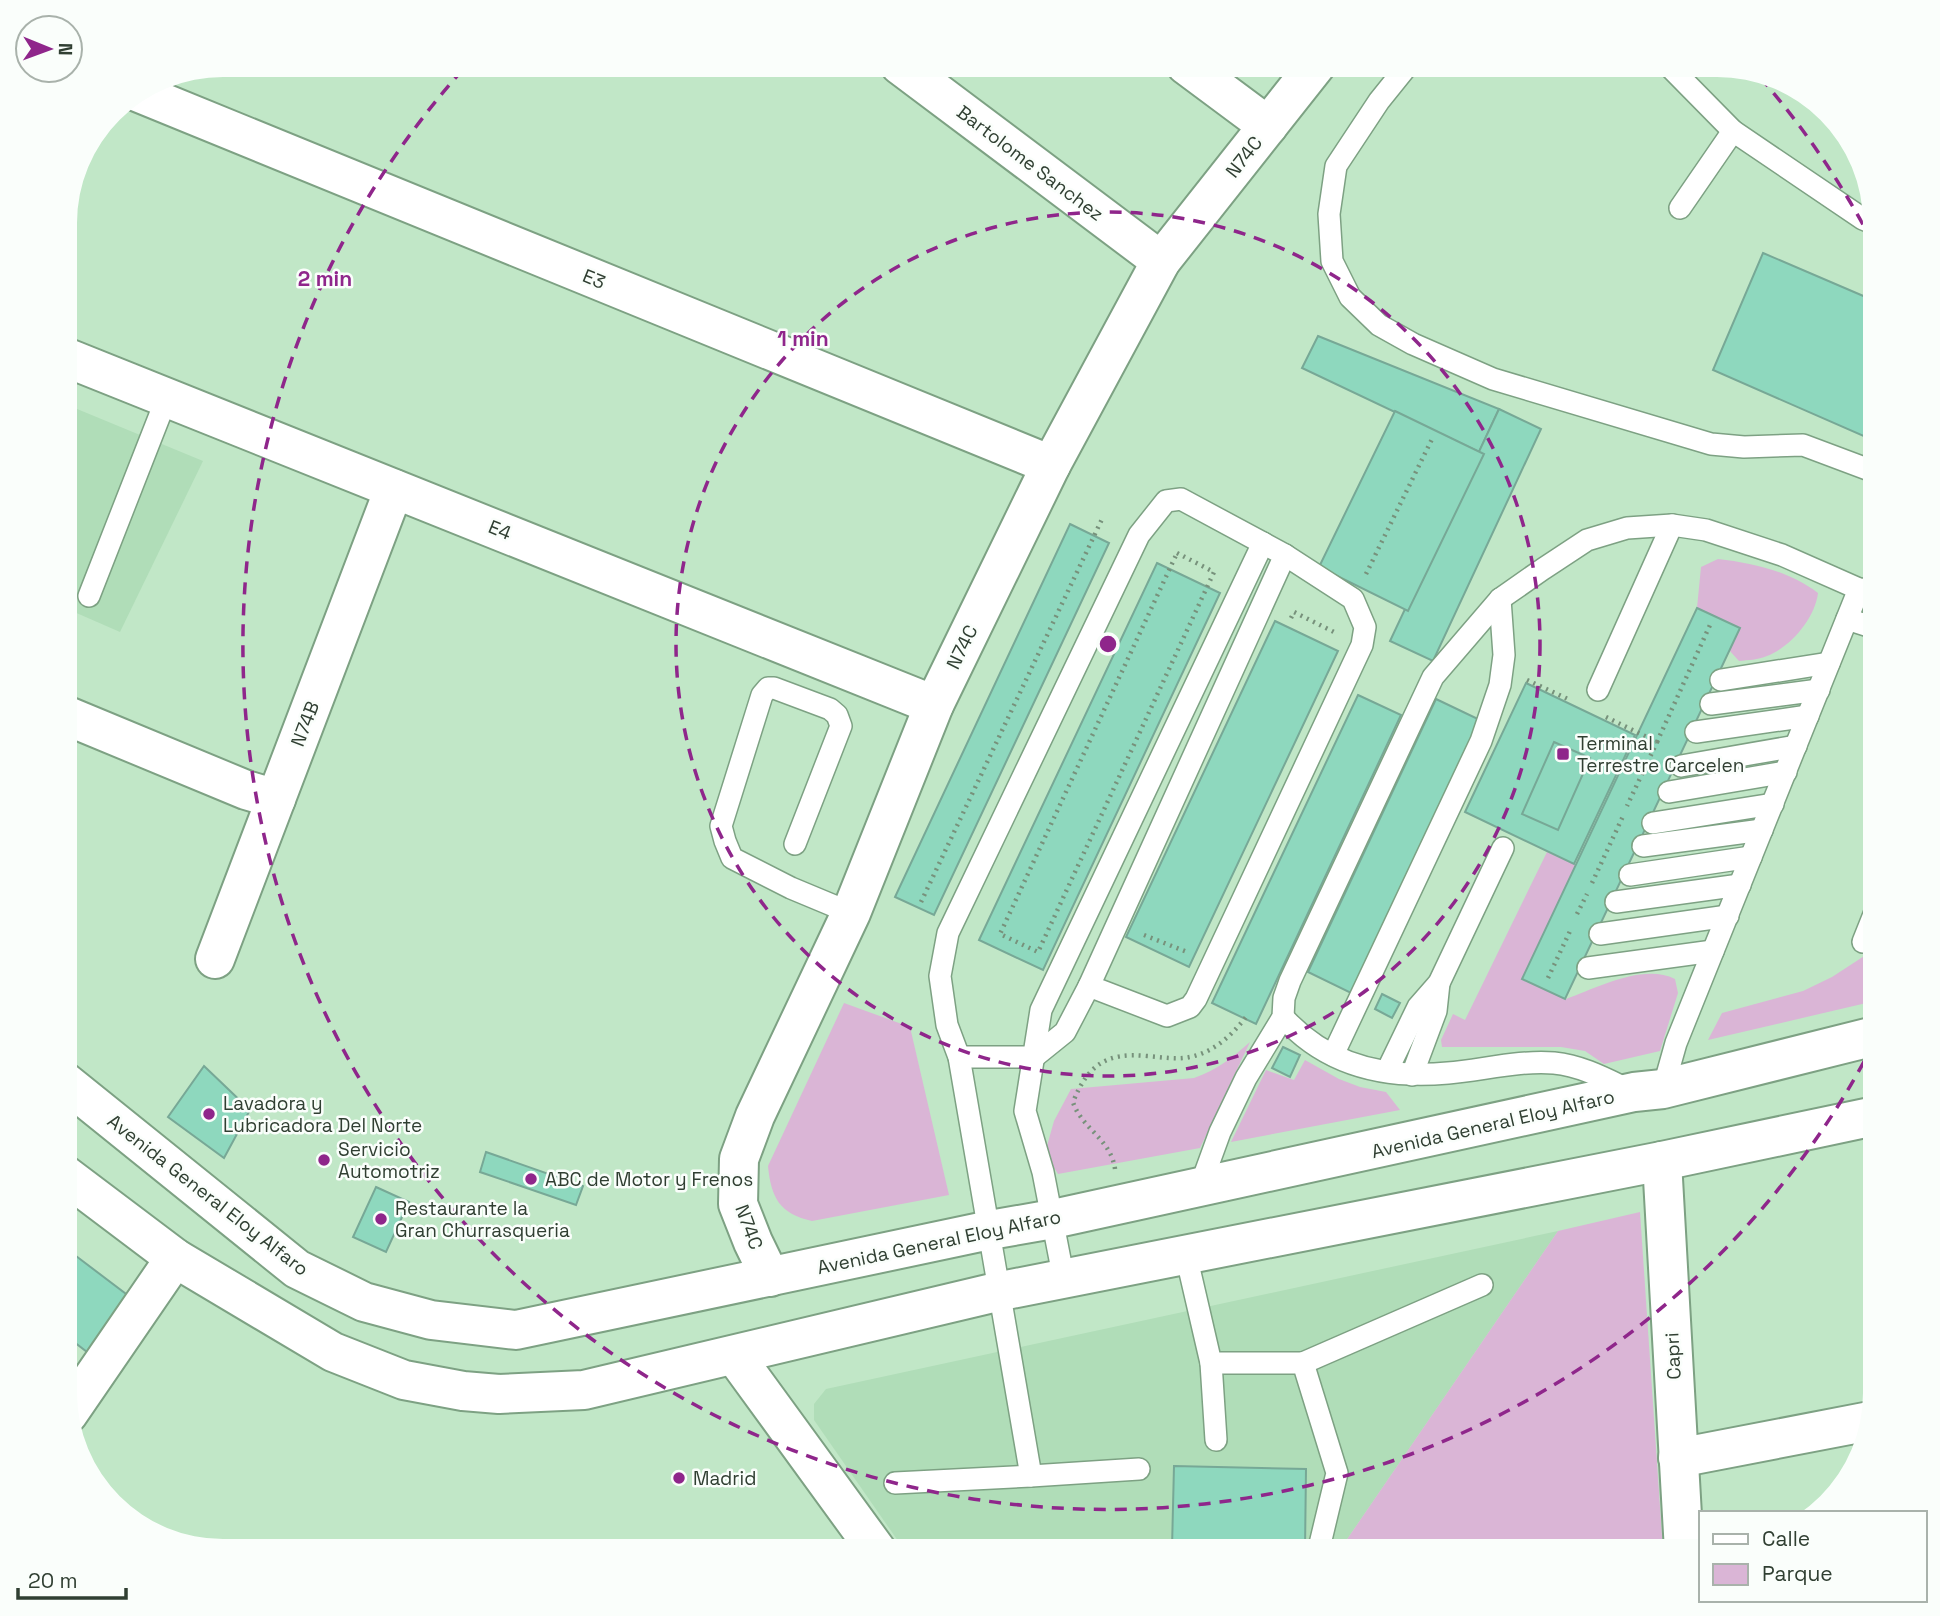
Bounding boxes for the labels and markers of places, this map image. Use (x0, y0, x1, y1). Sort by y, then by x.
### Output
centre of rings (1096, 632, 1120, 656)
place label: Terminal Terrestre Carcelen (1577, 731, 1744, 778)
marker: Terminal Terrestre Carcelen (1555, 746, 1571, 762)
place label: Lavadora y Lubricadora Del Norte (223, 1091, 422, 1138)
marker: Lavadora y Lubricadora Del Norte (201, 1106, 217, 1122)
place label: Servicio Automotriz (338, 1137, 440, 1184)
marker: Servicio Automotriz (316, 1152, 332, 1168)
place label: ABC de Motor y Frenos (545, 1167, 753, 1192)
marker: ABC de Motor y Frenos (523, 1171, 539, 1187)
place label: Restaurante la Gran Churrasqueria (395, 1196, 570, 1243)
marker: Restaurante la Gran Churrasqueria (373, 1211, 389, 1227)
place label: Madrid (693, 1466, 756, 1491)
marker: Madrid (671, 1470, 687, 1486)

